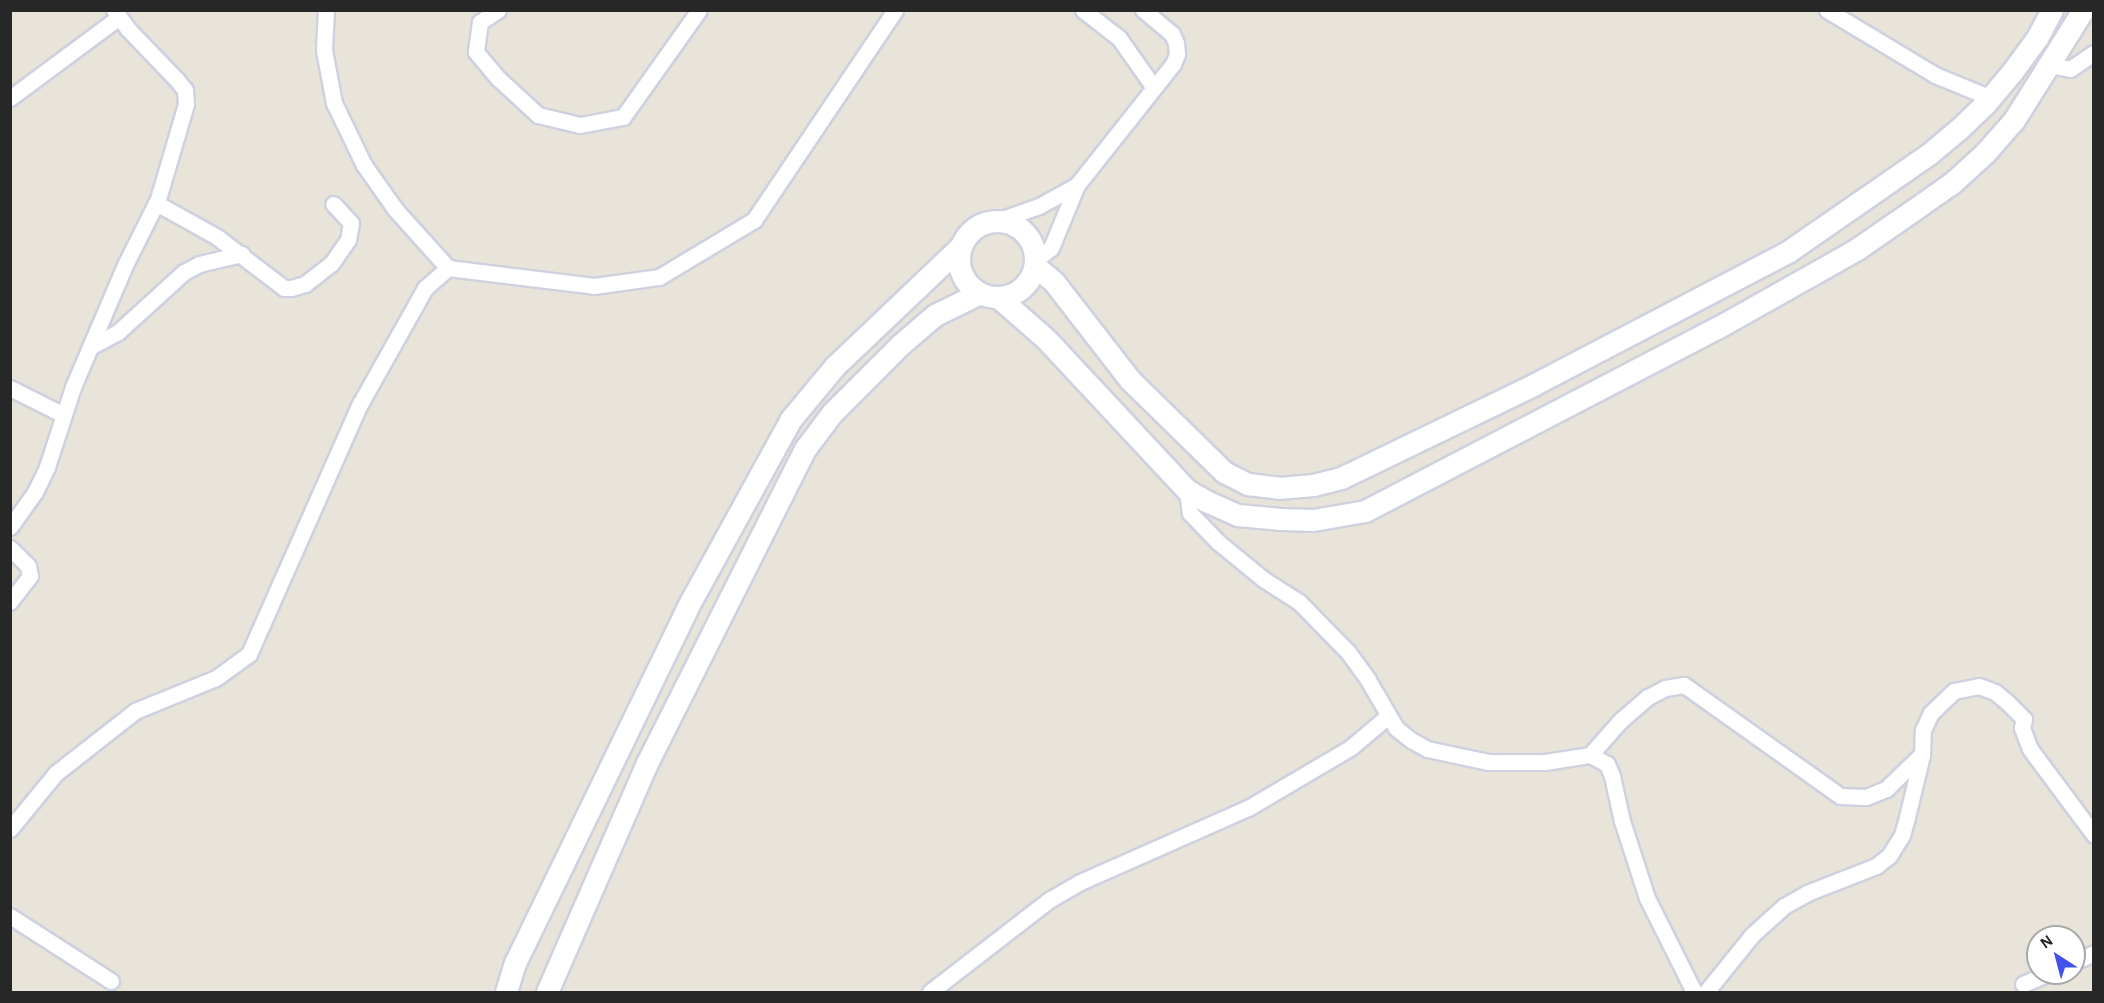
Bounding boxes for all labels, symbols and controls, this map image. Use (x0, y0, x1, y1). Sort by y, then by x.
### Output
north arrow (2026, 925, 2086, 985)
text: N (2037, 932, 2056, 952)

